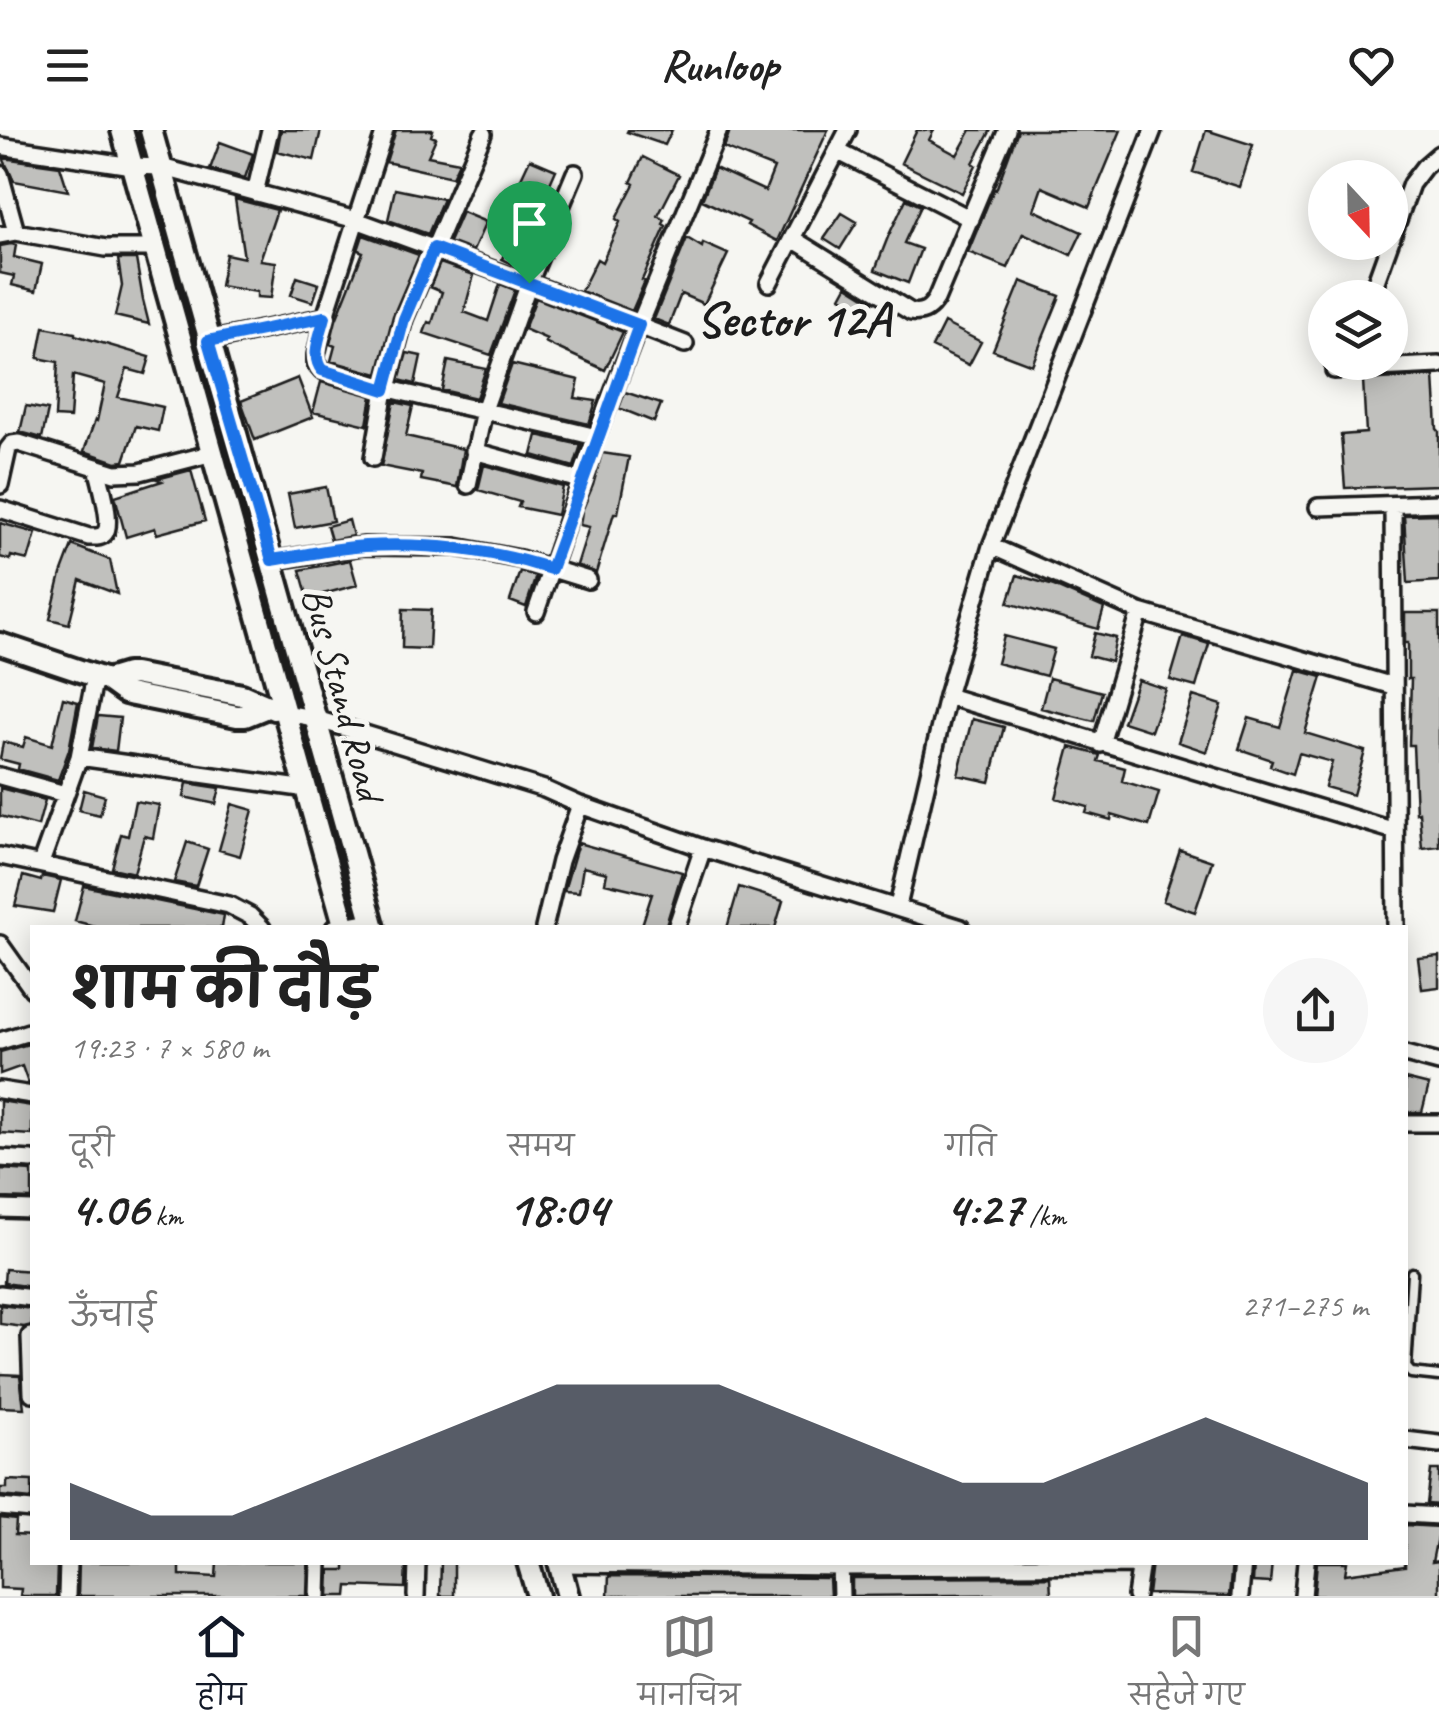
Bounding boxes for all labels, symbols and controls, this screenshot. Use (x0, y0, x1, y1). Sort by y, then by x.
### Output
text: Runloop (660, 37, 779, 94)
icon: menu (40, 38, 95, 93)
icon: heart (1344, 38, 1399, 93)
north arrow (1308, 160, 1408, 260)
map controls (1308, 160, 1408, 380)
pin (487, 181, 572, 284)
icon: arrive (502, 196, 557, 251)
button: layers (1308, 280, 1408, 380)
district label: Sector 12A (696, 288, 893, 351)
street label: Bus Stand Road (291, 582, 397, 811)
text: शाम की दौड़ (70, 954, 375, 1024)
button: share (1263, 958, 1368, 1063)
text: 19:23 · 7 × 580 m (70, 1027, 268, 1068)
text: दूरी (70, 1129, 114, 1164)
text: समय (508, 1129, 574, 1164)
text: गति (945, 1129, 996, 1164)
text: 4.06 (70, 1177, 148, 1240)
text: 18:04 (508, 1177, 608, 1240)
text: 4:27 (945, 1177, 1023, 1240)
text: km (148, 1198, 183, 1233)
text: /km (1023, 1198, 1066, 1233)
text: 271–275 m (1242, 1285, 1368, 1326)
text: ऊँचाई (70, 1295, 156, 1336)
tab: होम (194, 1609, 249, 1726)
tab: मानचित्र (638, 1609, 740, 1726)
tab: सहेजे गए (1129, 1609, 1245, 1726)

